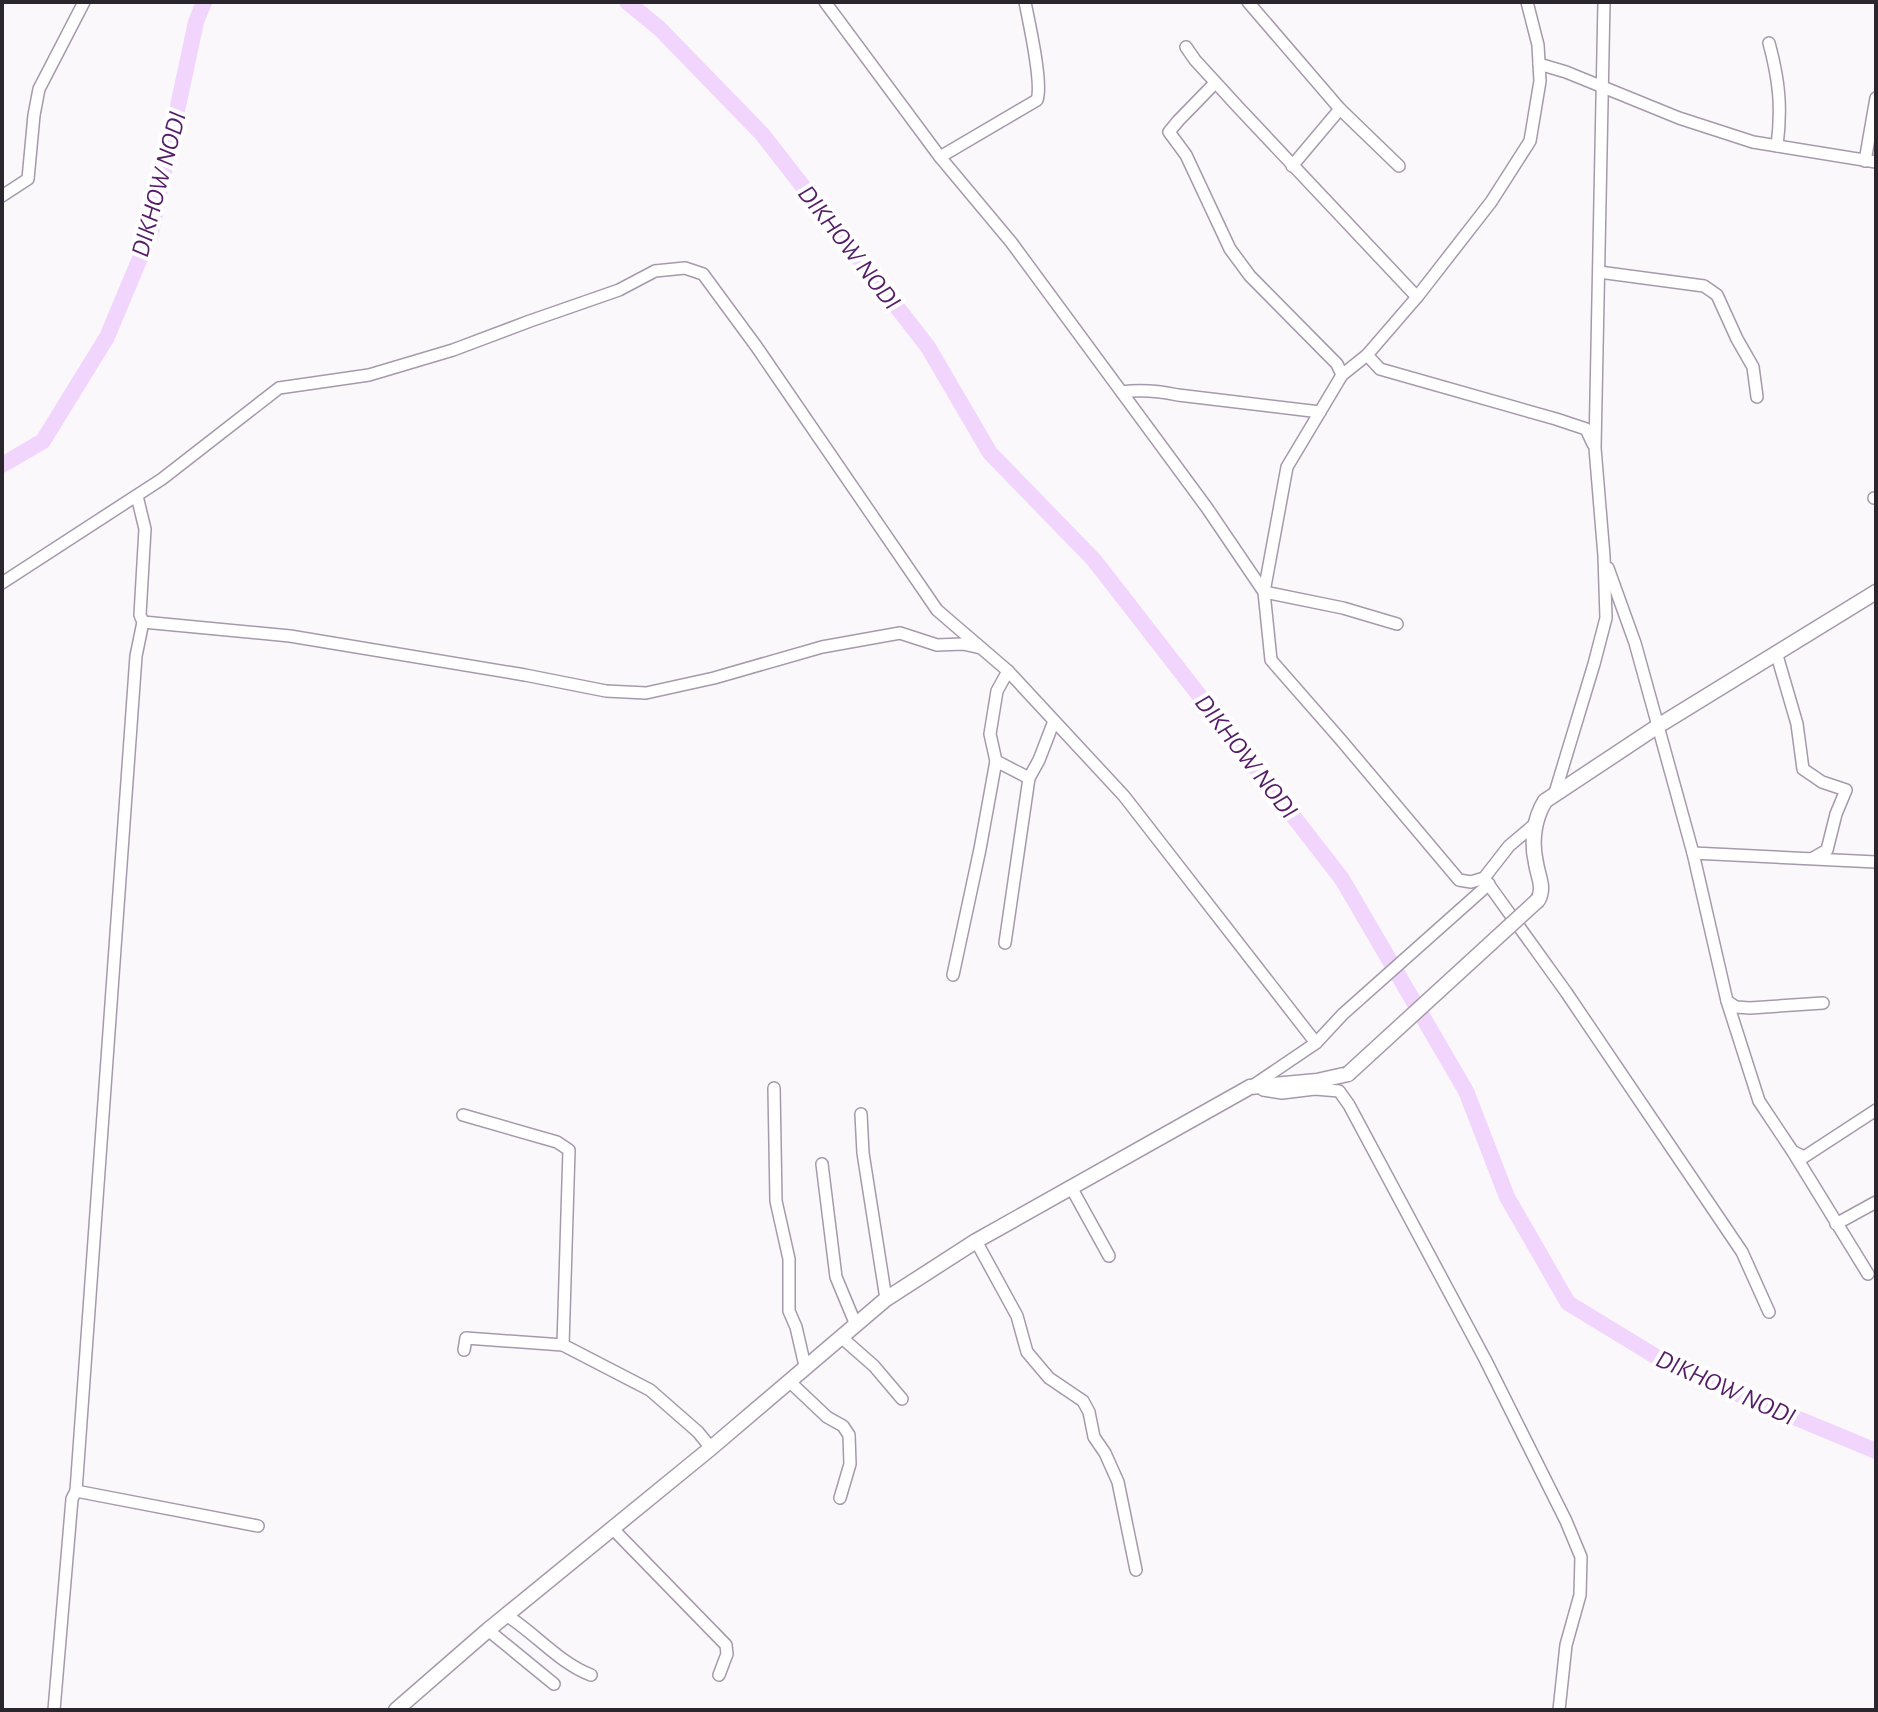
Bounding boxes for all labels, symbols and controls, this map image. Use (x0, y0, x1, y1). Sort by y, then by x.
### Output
water label: DIKHOW NODI (127, 109, 191, 260)
water label: DIKHOW NODI (793, 181, 905, 315)
water label: DIKHOW NODI (1190, 690, 1302, 824)
water label: DIKHOW NODI (1652, 1346, 1799, 1430)

